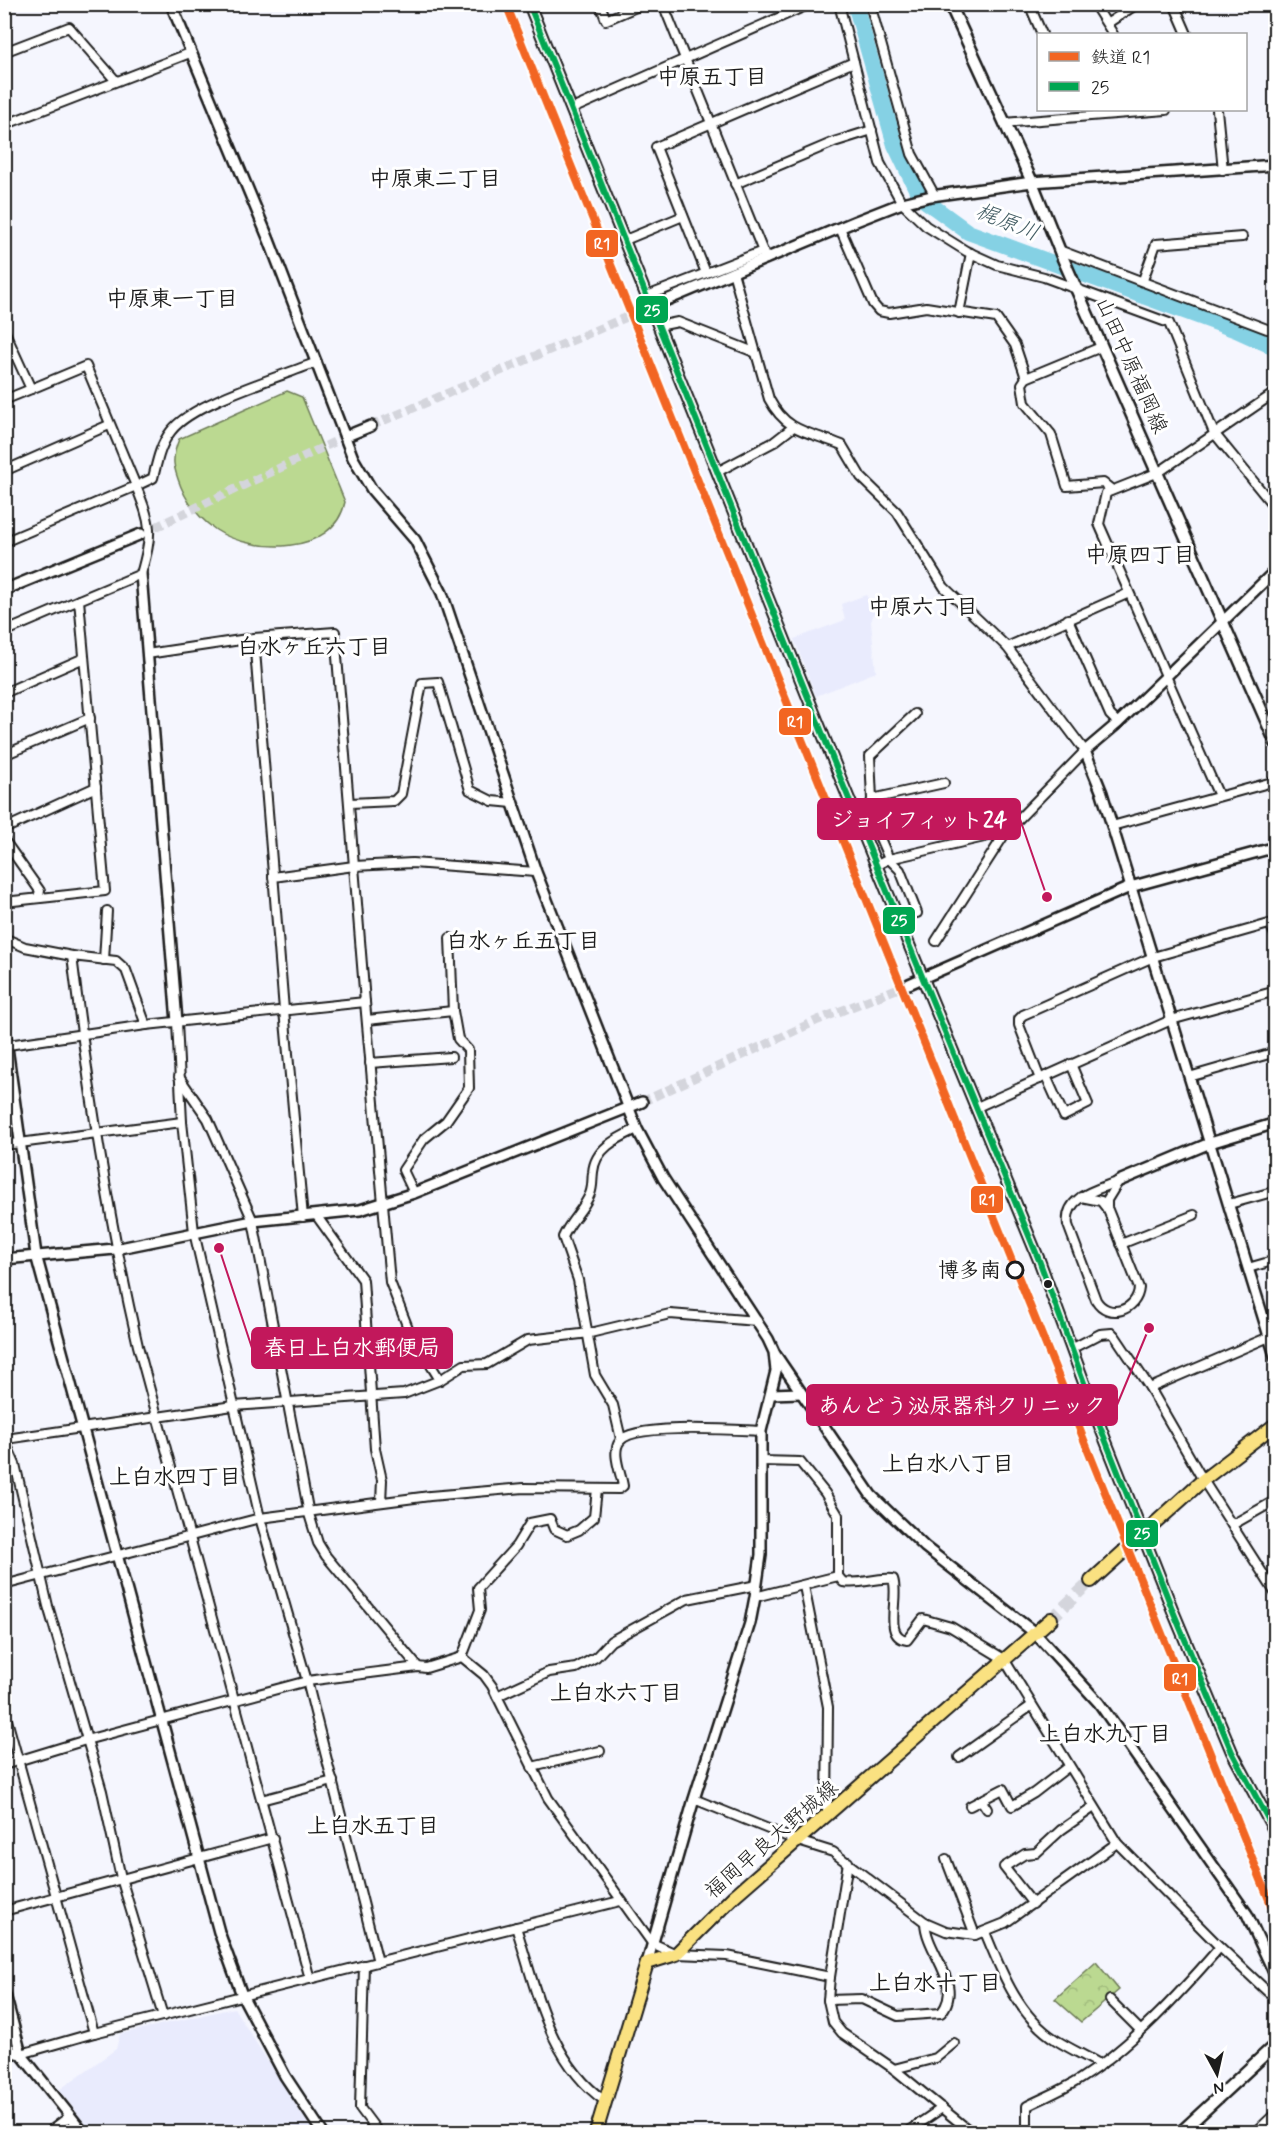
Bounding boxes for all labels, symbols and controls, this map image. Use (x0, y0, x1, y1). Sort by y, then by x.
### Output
legend (1037, 33, 1247, 111)
text: 鉄道 R1 (1091, 46, 1150, 70)
district label: 中原五丁目 (657, 64, 767, 92)
text: 25 (1091, 76, 1109, 100)
district label: 中原東二丁目 (369, 166, 501, 194)
water label: 梶原川 (971, 198, 1043, 248)
line badge: R1 (585, 229, 619, 258)
text: R1 (594, 234, 610, 255)
district label: 中原東一丁目 (106, 286, 238, 314)
street label: 山田中原福岡線 (1088, 293, 1174, 438)
line badge: 25 (635, 295, 669, 324)
text: 25 (644, 301, 661, 322)
district label: 中原四丁目 (1085, 542, 1195, 570)
district label: 中原六丁目 (868, 594, 978, 622)
district label: 白水ヶ丘六丁目 (237, 634, 391, 662)
line badge: R1 (778, 707, 812, 736)
text: R1 (787, 712, 803, 733)
callout: ジョイフィット24 (818, 799, 1020, 839)
text: ジョイフィット24 (831, 807, 1008, 835)
line badge: 25 (882, 906, 916, 935)
text: 25 (891, 911, 908, 932)
district label: 白水ヶ丘五丁目 (446, 928, 600, 956)
line badge: R1 (970, 1185, 1004, 1214)
text: R1 (979, 1190, 995, 1211)
place label: 博多南 (938, 1257, 1001, 1285)
marker: 博多南 (1006, 1261, 1024, 1279)
unlabelled marker (1042, 1278, 1054, 1290)
callout: 春日上白水郵便局 (252, 1328, 452, 1368)
text: 春日上白水郵便局 (264, 1335, 440, 1363)
callout: あんどう泌尿器科クリニック (807, 1385, 1117, 1425)
text: あんどう泌尿器科クリニック (818, 1393, 1106, 1421)
district label: 上白水八丁目 (882, 1451, 1014, 1479)
district label: 上白水四丁目 (109, 1464, 241, 1492)
line badge: 25 (1125, 1519, 1159, 1548)
text: 25 (1134, 1524, 1151, 1545)
line badge: R1 (1163, 1663, 1197, 1692)
text: R1 (1172, 1669, 1188, 1690)
district label: 上白水六丁目 (550, 1680, 682, 1708)
district label: 上白水九丁目 (1039, 1721, 1171, 1749)
street label: 福岡早良大野城線 (699, 1774, 844, 1905)
district label: 上白水五丁目 (307, 1813, 439, 1841)
district label: 上白水十丁目 (869, 1970, 1001, 1998)
north arrow (1187, 2044, 1247, 2104)
text: N (1212, 2076, 1226, 2099)

